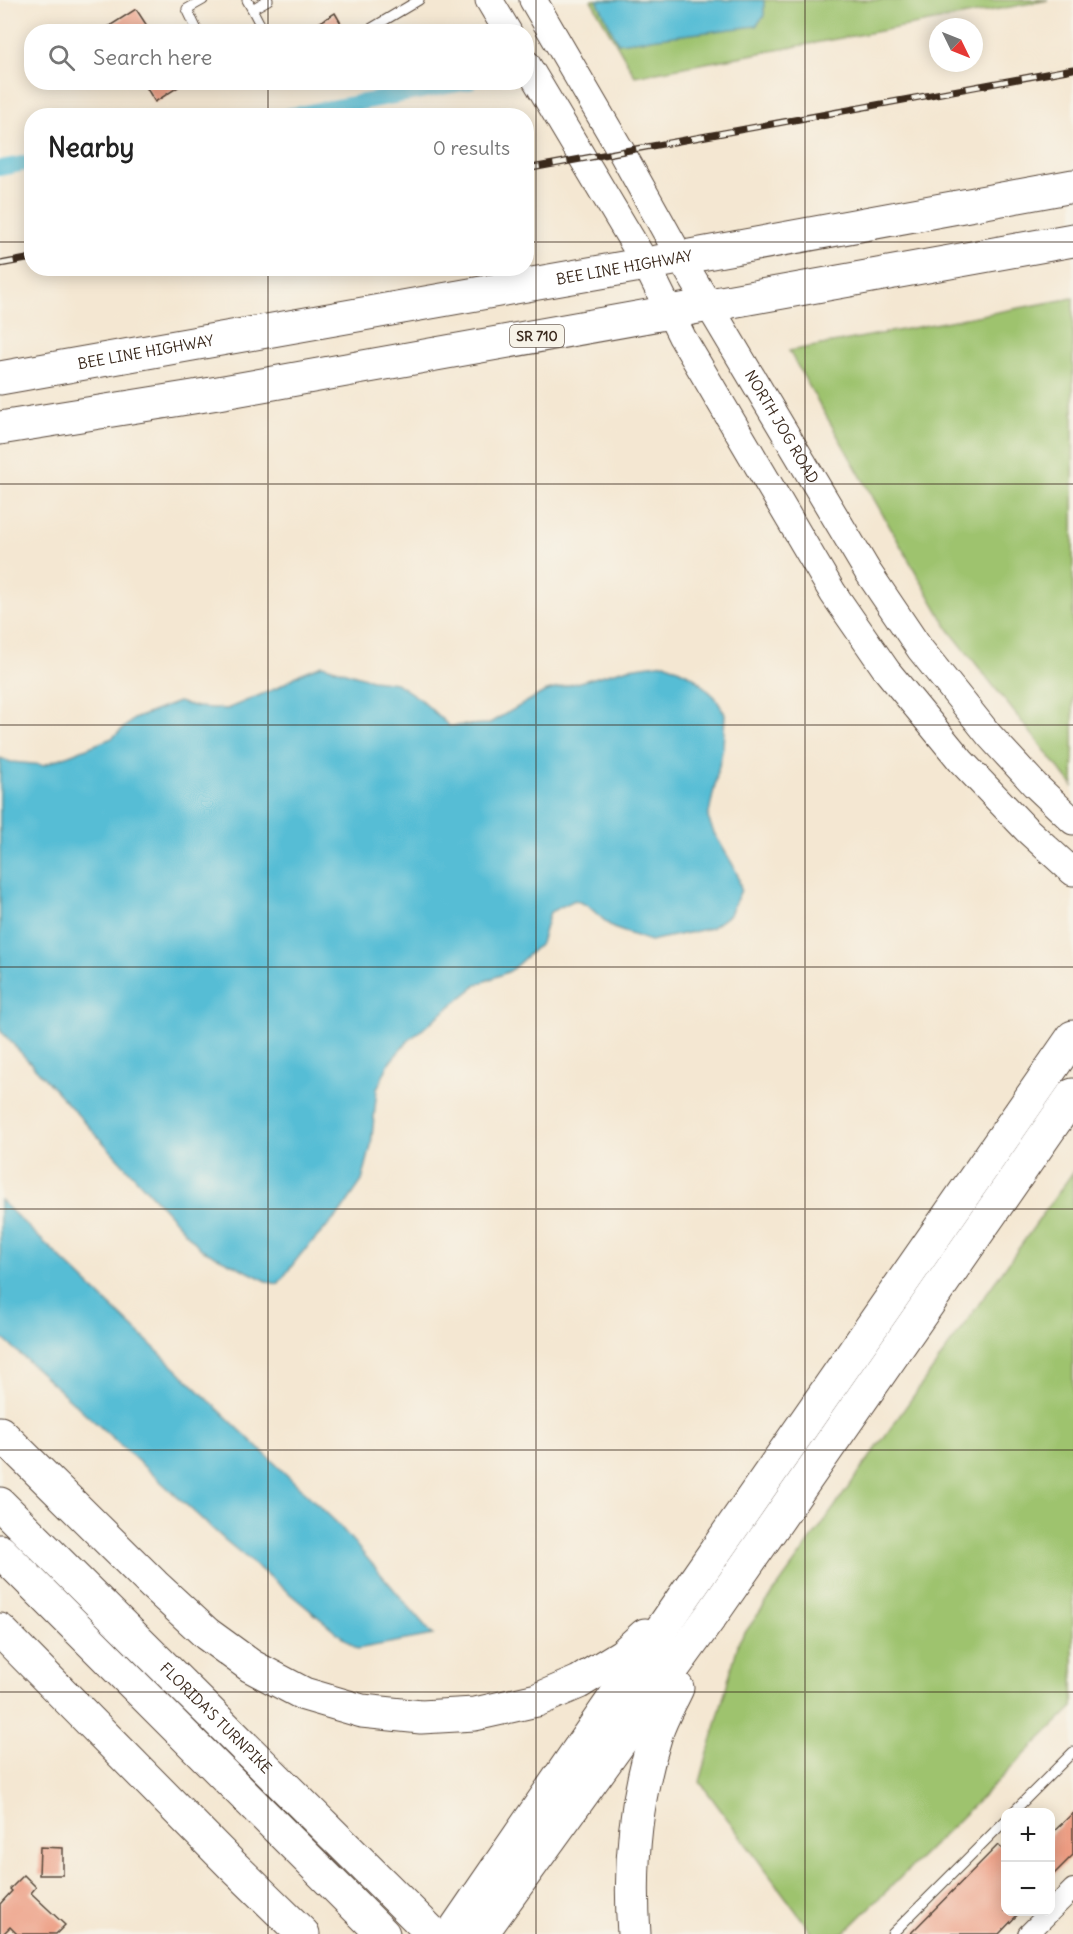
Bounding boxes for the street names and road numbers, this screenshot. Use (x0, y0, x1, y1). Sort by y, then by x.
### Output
street label: BEE LINE HIGHWAY (555, 246, 694, 289)
road number: SR 710 (510, 325, 564, 347)
street label: BEE LINE HIGHWAY (76, 330, 216, 373)
street label: NORTH JOG ROAD (741, 367, 823, 487)
street label: FLORIDA'S TURNPIKE (156, 1658, 276, 1778)

